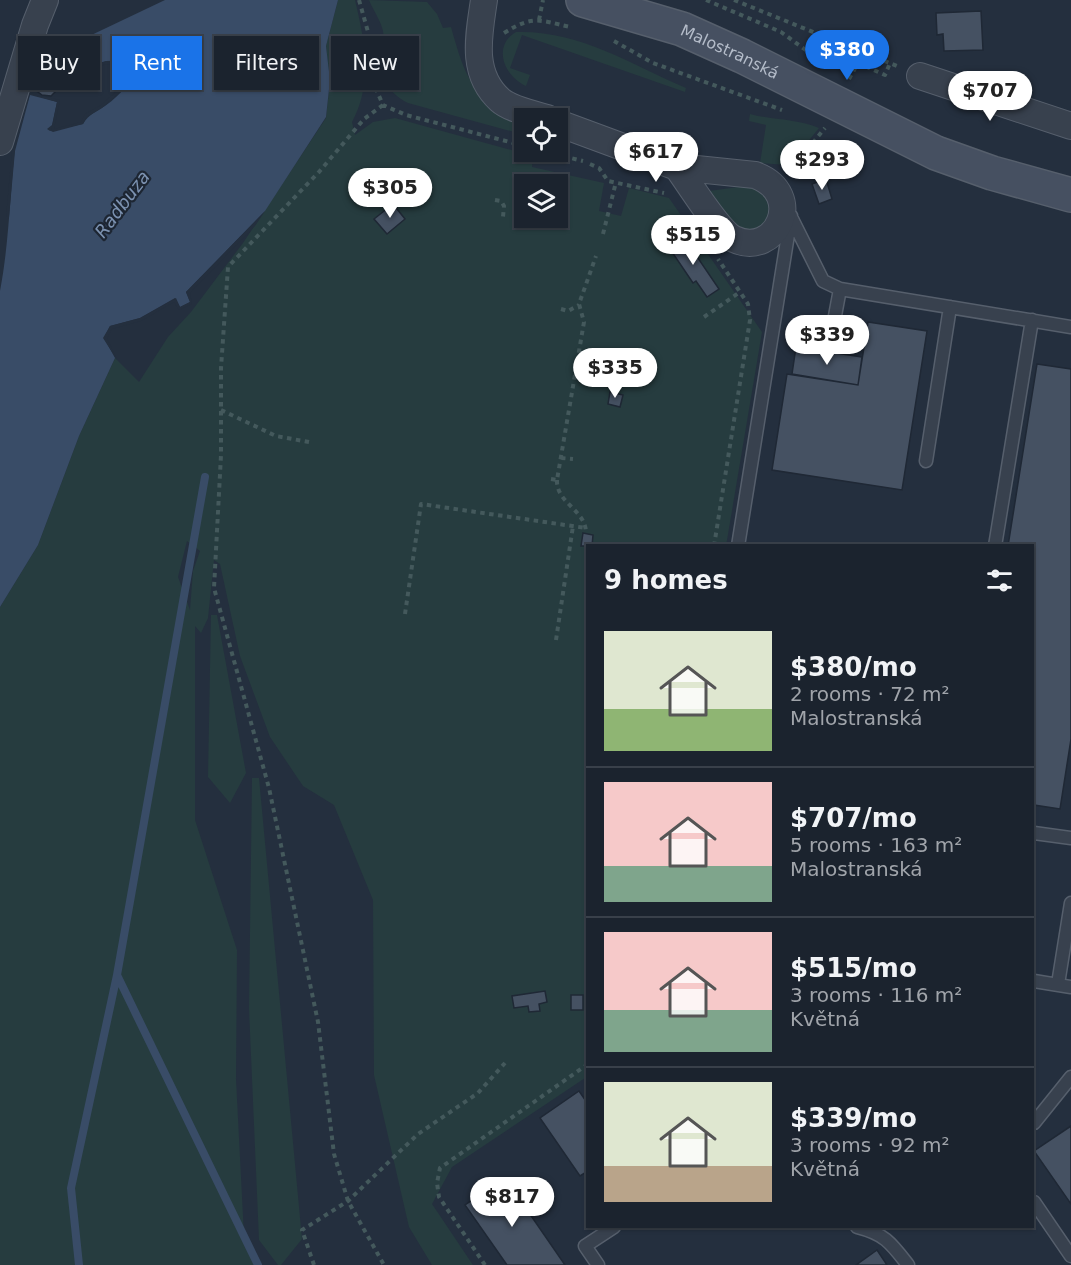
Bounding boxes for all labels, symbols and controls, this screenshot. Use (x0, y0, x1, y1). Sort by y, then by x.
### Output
street label: Malostranská (678, 20, 782, 82)
pin: $380 (811, 30, 883, 81)
chip: Buy (18, 36, 100, 90)
chip: Rent (112, 36, 202, 90)
chip: Filters (214, 36, 319, 90)
chip: New (331, 36, 419, 90)
text: $380 (819, 37, 875, 61)
pin: $707 (954, 71, 1026, 122)
text: $707 (962, 78, 1018, 102)
map controls (514, 108, 568, 228)
button: locate (514, 108, 568, 162)
pin: $617 (620, 132, 692, 183)
text: $617 (628, 139, 684, 163)
pin: $293 (786, 140, 858, 191)
text: $293 (794, 147, 850, 171)
water label: Radbuza (90, 166, 154, 242)
pin: $305 (354, 168, 426, 219)
button: layers (514, 174, 568, 228)
text: $305 (362, 175, 418, 199)
pin: $515 (657, 215, 729, 266)
text: $515 (665, 222, 721, 246)
pin: $339 (791, 315, 863, 366)
text: $339 (799, 322, 855, 346)
pin: $335 (579, 348, 651, 399)
text: $335 (587, 355, 643, 379)
icon: filters (983, 564, 1016, 597)
text: 9 homes (604, 565, 728, 595)
text: $380/mo (790, 652, 917, 682)
icon: home (652, 655, 724, 727)
text: 2 rooms · 72 m² (790, 682, 950, 706)
text: Malostranská (790, 706, 923, 730)
text: $707/mo (790, 803, 917, 833)
icon: home (652, 806, 724, 878)
text: 5 rooms · 163 m² (790, 833, 962, 857)
text: Malostranská (790, 857, 923, 881)
text: $515/mo (790, 953, 917, 983)
icon: home (652, 956, 724, 1028)
text: 3 rooms · 116 m² (790, 983, 962, 1007)
text: Květná (790, 1007, 860, 1031)
text: $339/mo (790, 1103, 917, 1133)
icon: home (652, 1106, 724, 1178)
text: 3 rooms · 92 m² (790, 1133, 950, 1157)
text: Květná (790, 1157, 860, 1181)
pin: $817 (476, 1177, 548, 1228)
text: $817 (484, 1184, 540, 1208)

